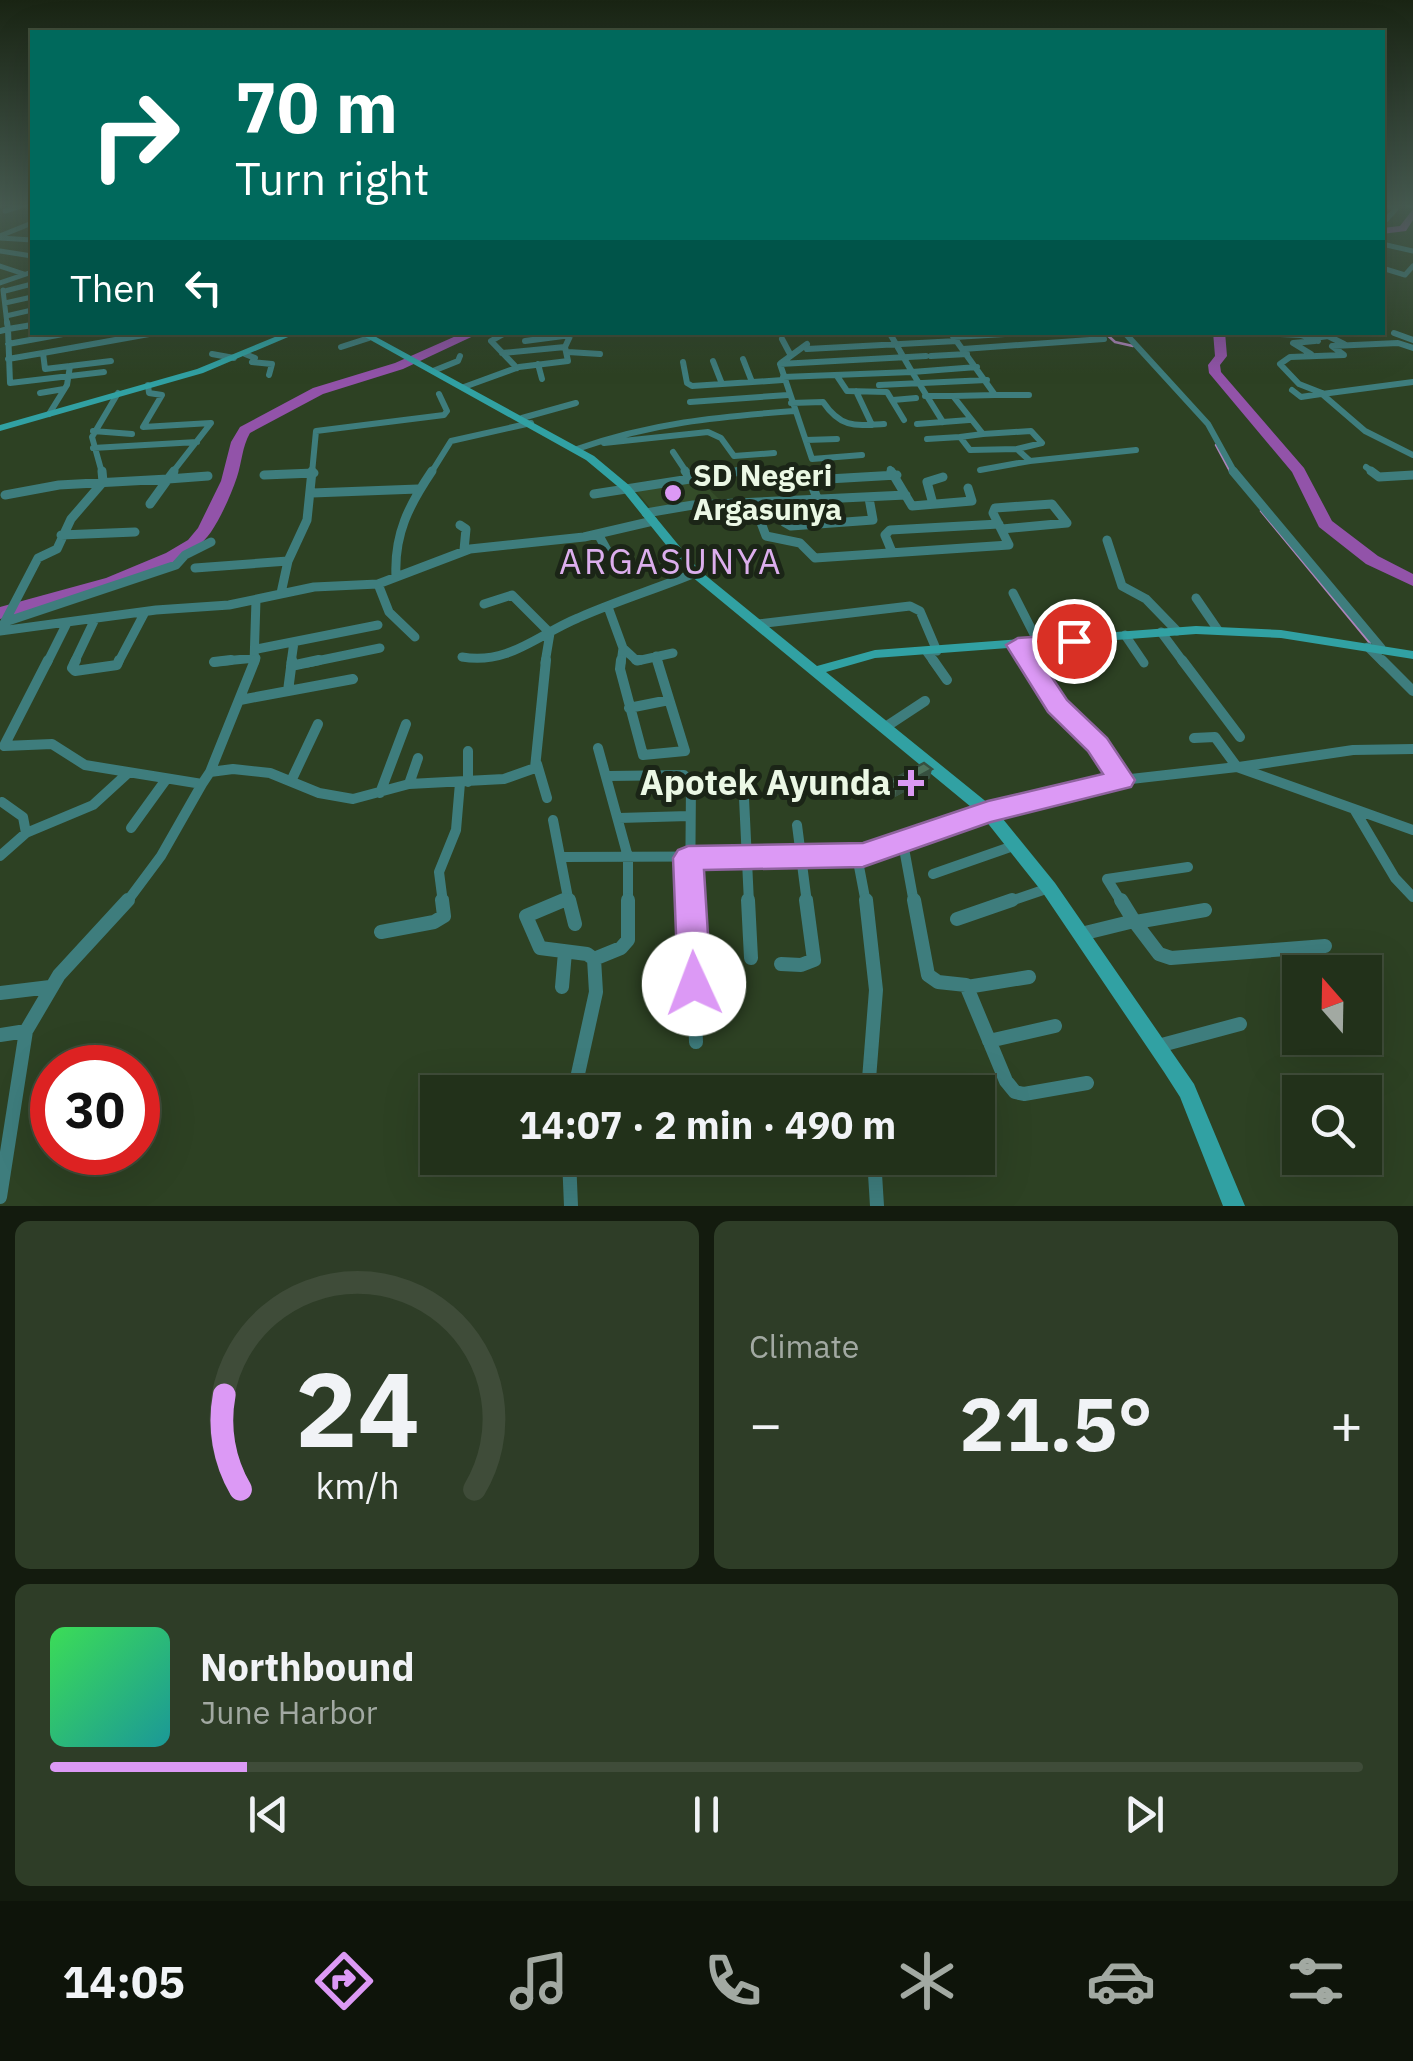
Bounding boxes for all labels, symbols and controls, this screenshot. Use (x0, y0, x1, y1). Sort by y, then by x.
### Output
text: 70 m (235, 61, 398, 152)
icon: right (70, 70, 200, 200)
text: Turn right (235, 149, 430, 207)
icon: left (176, 260, 231, 315)
text: Then (70, 263, 156, 312)
place label: SD Negeri Argasunya (693, 455, 842, 528)
marker: SD Negeri Argasunya (662, 482, 684, 504)
district label: ARGASUNYA (559, 538, 783, 584)
pin (1032, 599, 1117, 684)
icon: arrive (1047, 614, 1102, 669)
place label: Apotek Ayunda (640, 759, 891, 805)
marker: Apotek Ayunda (900, 772, 922, 794)
position arrow (642, 932, 746, 1036)
north arrow (1282, 955, 1382, 1055)
map controls (1282, 955, 1382, 1175)
speed limit sign: 30 (30, 1045, 160, 1175)
button: search (1282, 1075, 1382, 1175)
text: 14:07 · 2 min · 490 m (519, 1100, 896, 1149)
text: Climate (749, 1325, 859, 1367)
text: 24 (295, 1340, 419, 1476)
text: 21.5° (959, 1374, 1153, 1472)
text: − (749, 1388, 782, 1459)
text: + (1330, 1388, 1363, 1459)
text: km/h (315, 1462, 399, 1509)
text: Northbound (200, 1642, 415, 1691)
text: June Harbor (200, 1691, 377, 1733)
icon: previous (241, 1787, 296, 1842)
icon: pause (679, 1787, 734, 1842)
icon: next (1117, 1787, 1172, 1842)
icon: directions (309, 1946, 379, 2016)
icon: music (504, 1946, 574, 2016)
icon: phone (698, 1946, 768, 2016)
icon: climate (892, 1946, 962, 2016)
icon: car (1086, 1946, 1156, 2016)
icon: filters (1281, 1946, 1351, 2016)
text: 14:05 (62, 1952, 185, 2010)

